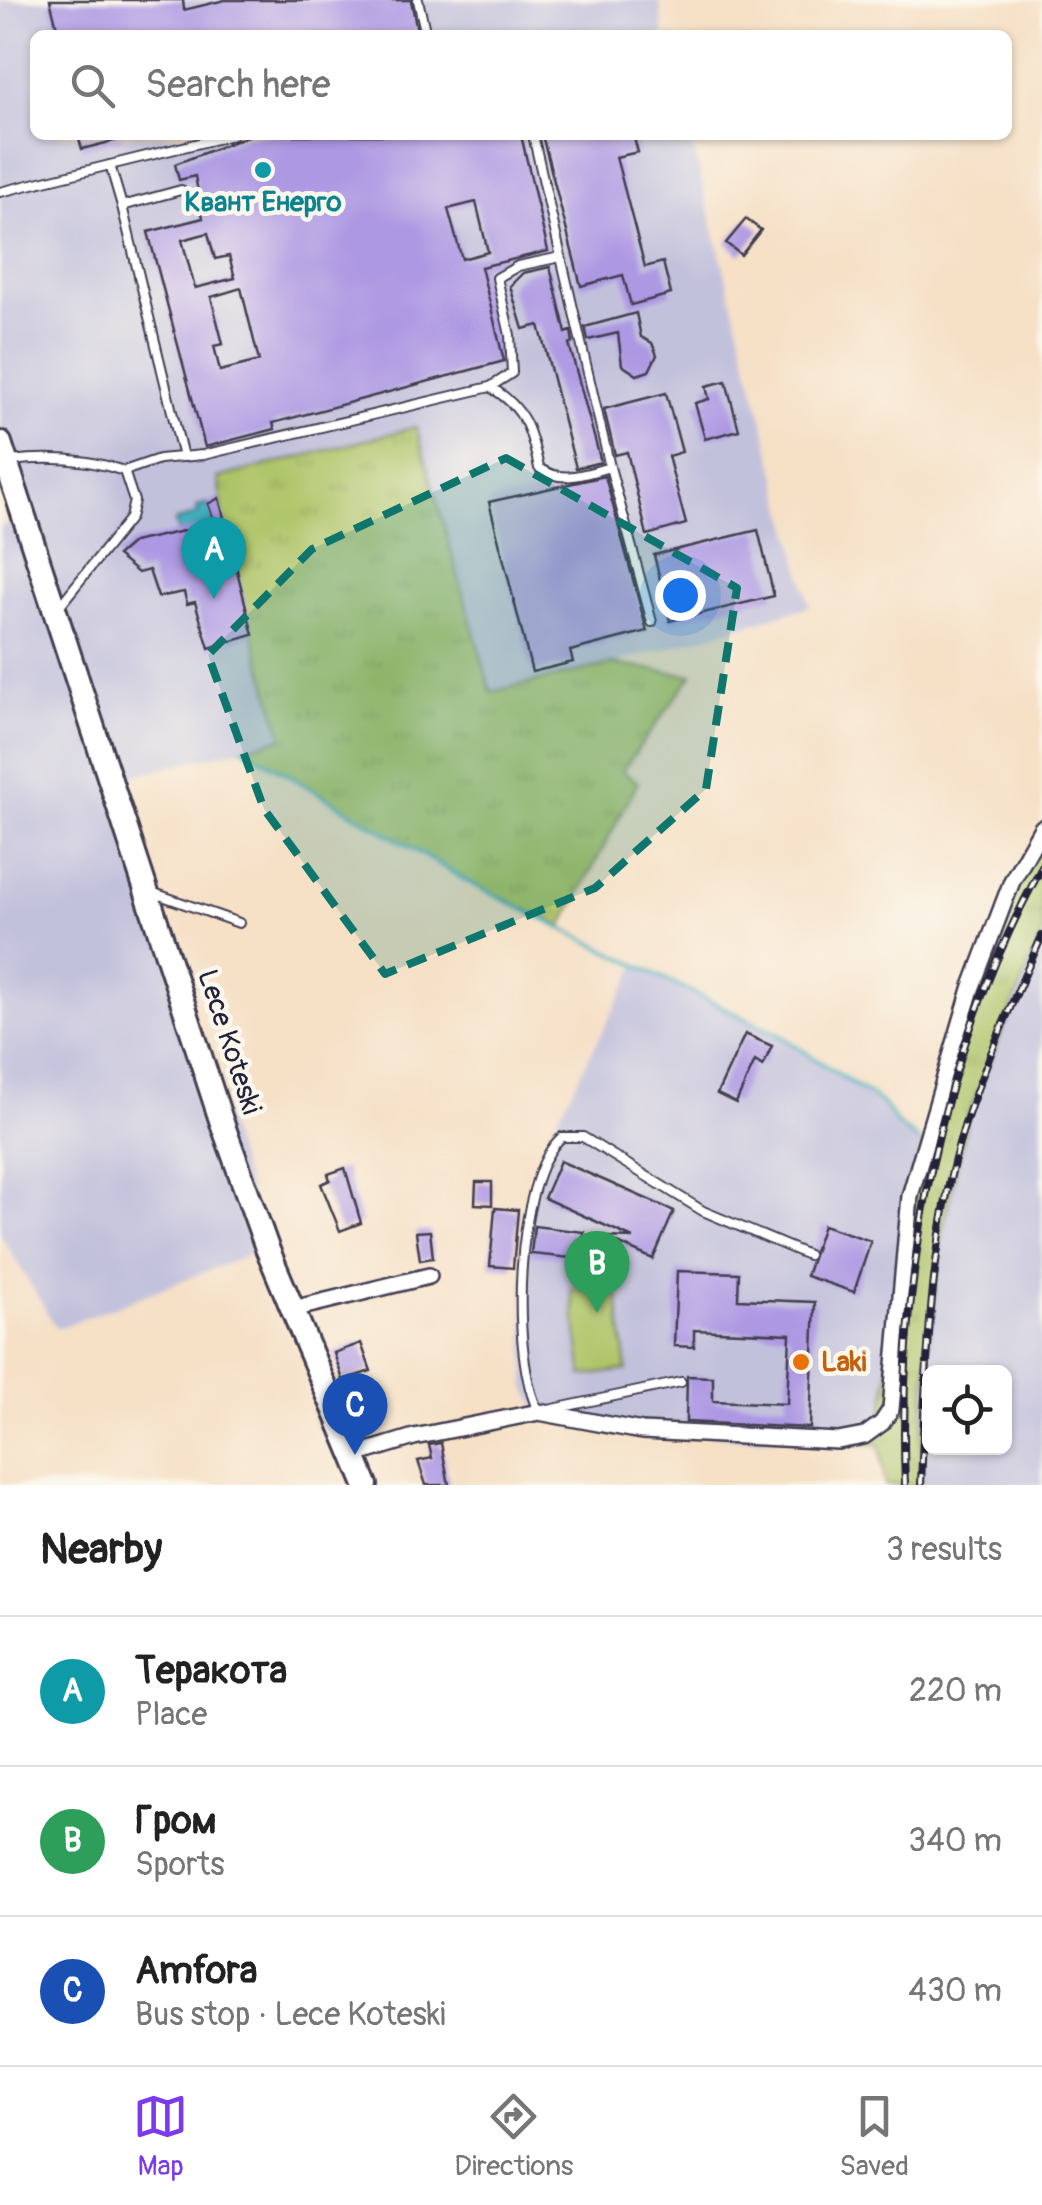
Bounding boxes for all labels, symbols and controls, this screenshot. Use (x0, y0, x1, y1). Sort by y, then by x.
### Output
search box (30, 30, 1012, 140)
icon: search (65, 58, 120, 113)
text: Search here (145, 61, 331, 109)
marker: Квант Енерго (252, 159, 274, 181)
place label: Квант Енерго (184, 185, 342, 220)
pin: A (182, 516, 246, 599)
your location (655, 570, 706, 621)
street label: Lece Koteski (189, 965, 269, 1119)
pin: B (564, 1230, 630, 1313)
place label: Laki (821, 1345, 866, 1380)
marker: Laki (790, 1351, 812, 1373)
map controls (922, 1365, 1012, 1455)
button: locate (922, 1365, 1012, 1455)
pin: C (322, 1372, 388, 1455)
text: Nearby (40, 1524, 162, 1576)
text: 3 results (886, 1530, 1002, 1570)
text: Теракота (135, 1647, 287, 1695)
text: A (62, 1671, 83, 1711)
text: 220 m (909, 1671, 1002, 1711)
text: Place (135, 1695, 207, 1735)
text: Гром (135, 1797, 217, 1845)
text: B (63, 1821, 82, 1861)
text: 340 m (908, 1821, 1002, 1861)
text: Sports (135, 1845, 225, 1885)
text: Amfora (135, 1947, 257, 1995)
text: C (63, 1971, 82, 2011)
text: 430 m (908, 1971, 1002, 2011)
text: Bus stop · Lece Koteski (135, 1995, 446, 2035)
tab: Map (133, 2089, 188, 2184)
tab: Directions (454, 2089, 573, 2184)
tab: Saved (839, 2089, 909, 2184)

